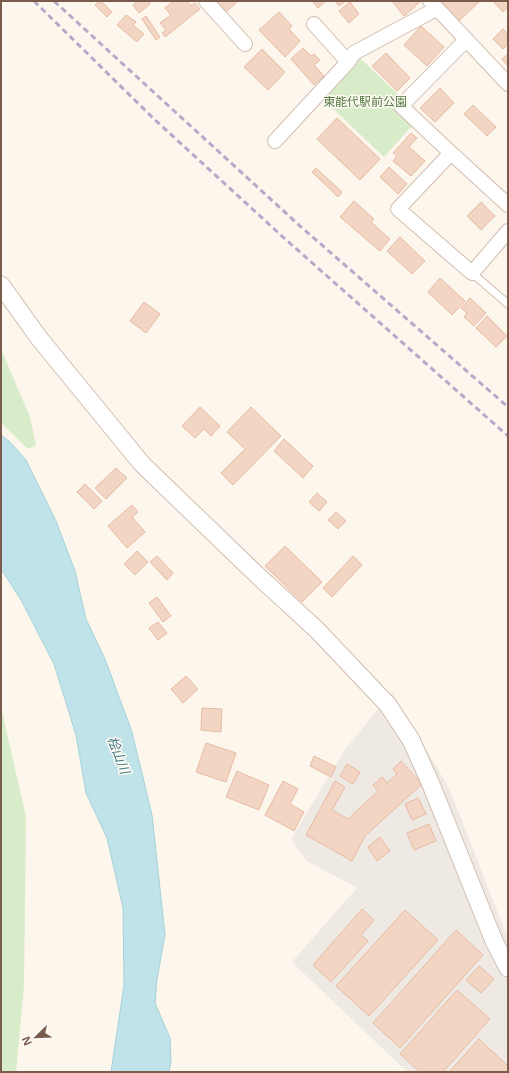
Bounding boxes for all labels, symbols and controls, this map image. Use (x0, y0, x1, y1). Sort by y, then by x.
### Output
park label: 東能代駅前公園 (323, 93, 407, 110)
water label: 桧山川 (104, 734, 135, 778)
north arrow (16, 1017, 56, 1057)
text: N (18, 1034, 35, 1048)

